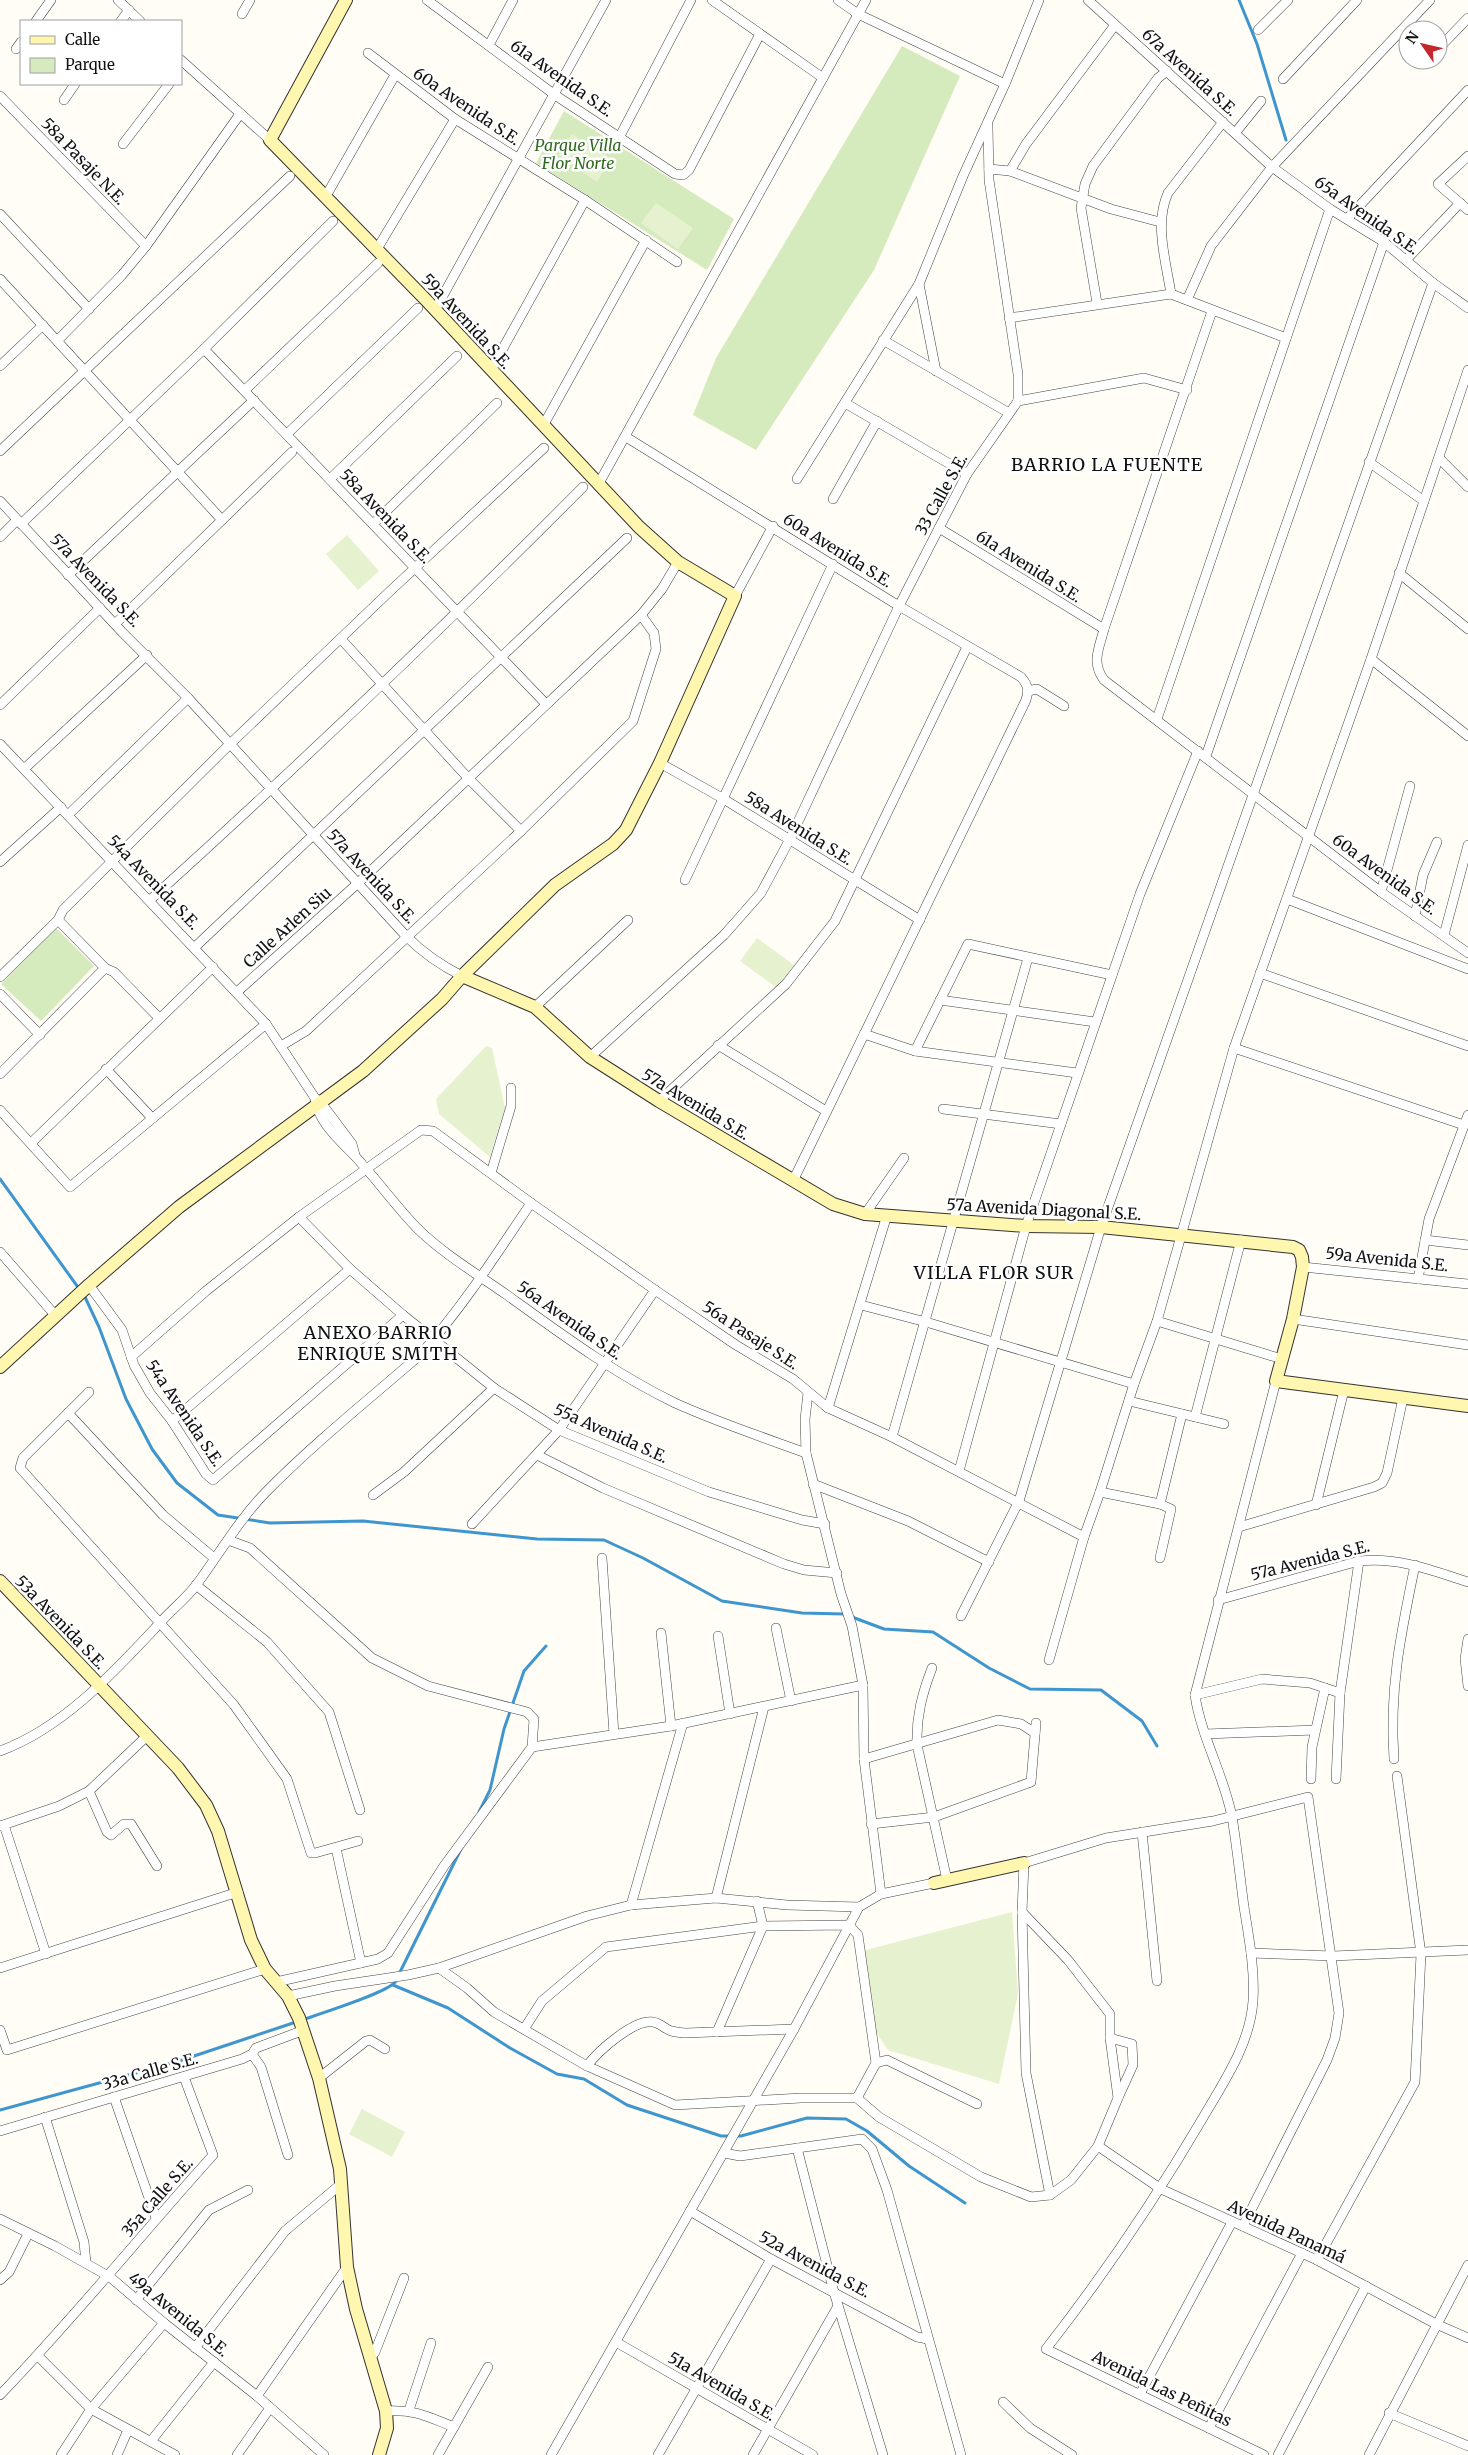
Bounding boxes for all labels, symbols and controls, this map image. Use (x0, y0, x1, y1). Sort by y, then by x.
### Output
legend (20, 20, 182, 85)
north arrow (1398, 20, 1448, 70)
street label: 67a Avenida S.E. (1138, 24, 1242, 120)
text: N (1402, 28, 1423, 47)
text: Calle (65, 30, 100, 49)
street label: 61a Avenida S.E. (507, 35, 617, 121)
text: Parque (65, 55, 115, 74)
street label: 60a Avenida S.E. (410, 63, 524, 149)
street label: 58a Pasaje N.E. (37, 113, 131, 209)
park label: Parque Villa Flor Norte (534, 135, 622, 173)
street label: 65a Avenida S.E. (1311, 171, 1423, 259)
street label: 59a Avenida S.E. (418, 269, 516, 373)
street label: 33 Calle S.E. (910, 450, 972, 538)
district label: BARRIO LA FUENTE (1011, 453, 1203, 476)
street label: 58a Avenida S.E. (336, 464, 436, 568)
street label: 60a Avenida S.E. (780, 508, 896, 592)
street label: 61a Avenida S.E. (972, 525, 1086, 607)
street label: 57a Avenida S.E. (46, 529, 146, 631)
street label: 58a Avenida S.E. (741, 787, 857, 869)
street label: 57a Avenida S.E. (323, 824, 421, 928)
street label: 60a Avenida S.E. (1329, 829, 1441, 919)
street label: 54a Avenida S.E. (104, 830, 204, 934)
street label: Calle Arlen Siu (239, 882, 335, 972)
street label: 57a Avenida S.E. (638, 1064, 754, 1144)
street label: 57a Avenida Diagonal S.E. (946, 1194, 1142, 1224)
street label: 59a Avenida S.E. (1324, 1243, 1450, 1275)
district label: VILLA FLOR SUR (913, 1261, 1074, 1284)
street label: 56a Avenida S.E. (513, 1276, 627, 1364)
street label: 56a Pasaje S.E. (699, 1296, 803, 1374)
district label: ANEXO BARRIO ENRIQUE SMITH (297, 1321, 459, 1365)
street label: 54a Avenida S.E. (142, 1356, 228, 1470)
street label: 55a Avenida S.E. (551, 1399, 671, 1467)
street label: 57a Avenida S.E. (1248, 1536, 1372, 1584)
street label: 53a Avenida S.E. (11, 1571, 111, 1673)
street label: 33a Calle S.E. (100, 2048, 200, 2094)
street label: 35a Calle S.E. (117, 2153, 197, 2241)
street label: Avenida Panamá (1224, 2195, 1349, 2267)
street label: 52a Avenida S.E. (756, 2226, 874, 2302)
street label: 49a Avenida S.E. (125, 2267, 233, 2361)
street label: Avenida Las Peñitas (1088, 2345, 1235, 2431)
street label: 51a Avenida S.E. (665, 2347, 779, 2425)

